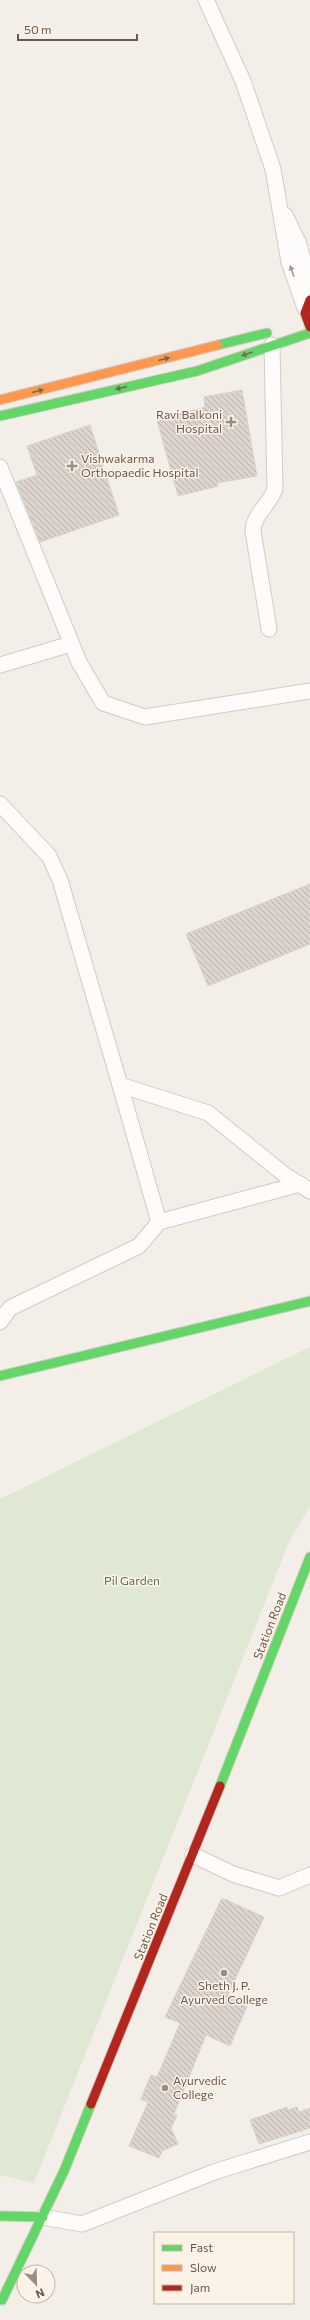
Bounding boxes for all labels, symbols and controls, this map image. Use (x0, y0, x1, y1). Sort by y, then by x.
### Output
scale bar (18, 16, 137, 42)
text: 50 m (24, 22, 52, 36)
one-way arrow (289, 265, 295, 277)
one-way arrow (240, 351, 252, 357)
one-way arrow (158, 356, 170, 362)
one-way arrow (115, 386, 127, 392)
one-way arrow (32, 387, 44, 393)
place label: Ravi Balkoni Hospital (156, 407, 222, 435)
marker: Ravi Balkoni Hospital (225, 416, 237, 428)
place label: Vishwakarma Orthopaedic Hospital (81, 451, 198, 479)
marker: Vishwakarma Orthopaedic Hospital (66, 460, 78, 472)
park label: Pil Garden (104, 1573, 160, 1587)
street label: Station Road (250, 1590, 288, 1661)
street label: Station Road (130, 1891, 170, 1962)
marker: Sheth J. P. Ayurved College (219, 1968, 229, 1978)
place label: Sheth J. P. Ayurved College (180, 1978, 268, 2006)
place label: Ayurvedic College (173, 2073, 227, 2101)
marker: Ayurvedic College (160, 2083, 170, 2093)
legend (154, 2232, 294, 2304)
text: Fast (190, 2240, 213, 2254)
text: Slow (190, 2260, 217, 2274)
north arrow (16, 2264, 56, 2304)
text: Jam (190, 2280, 210, 2295)
text: N (34, 2286, 46, 2301)

